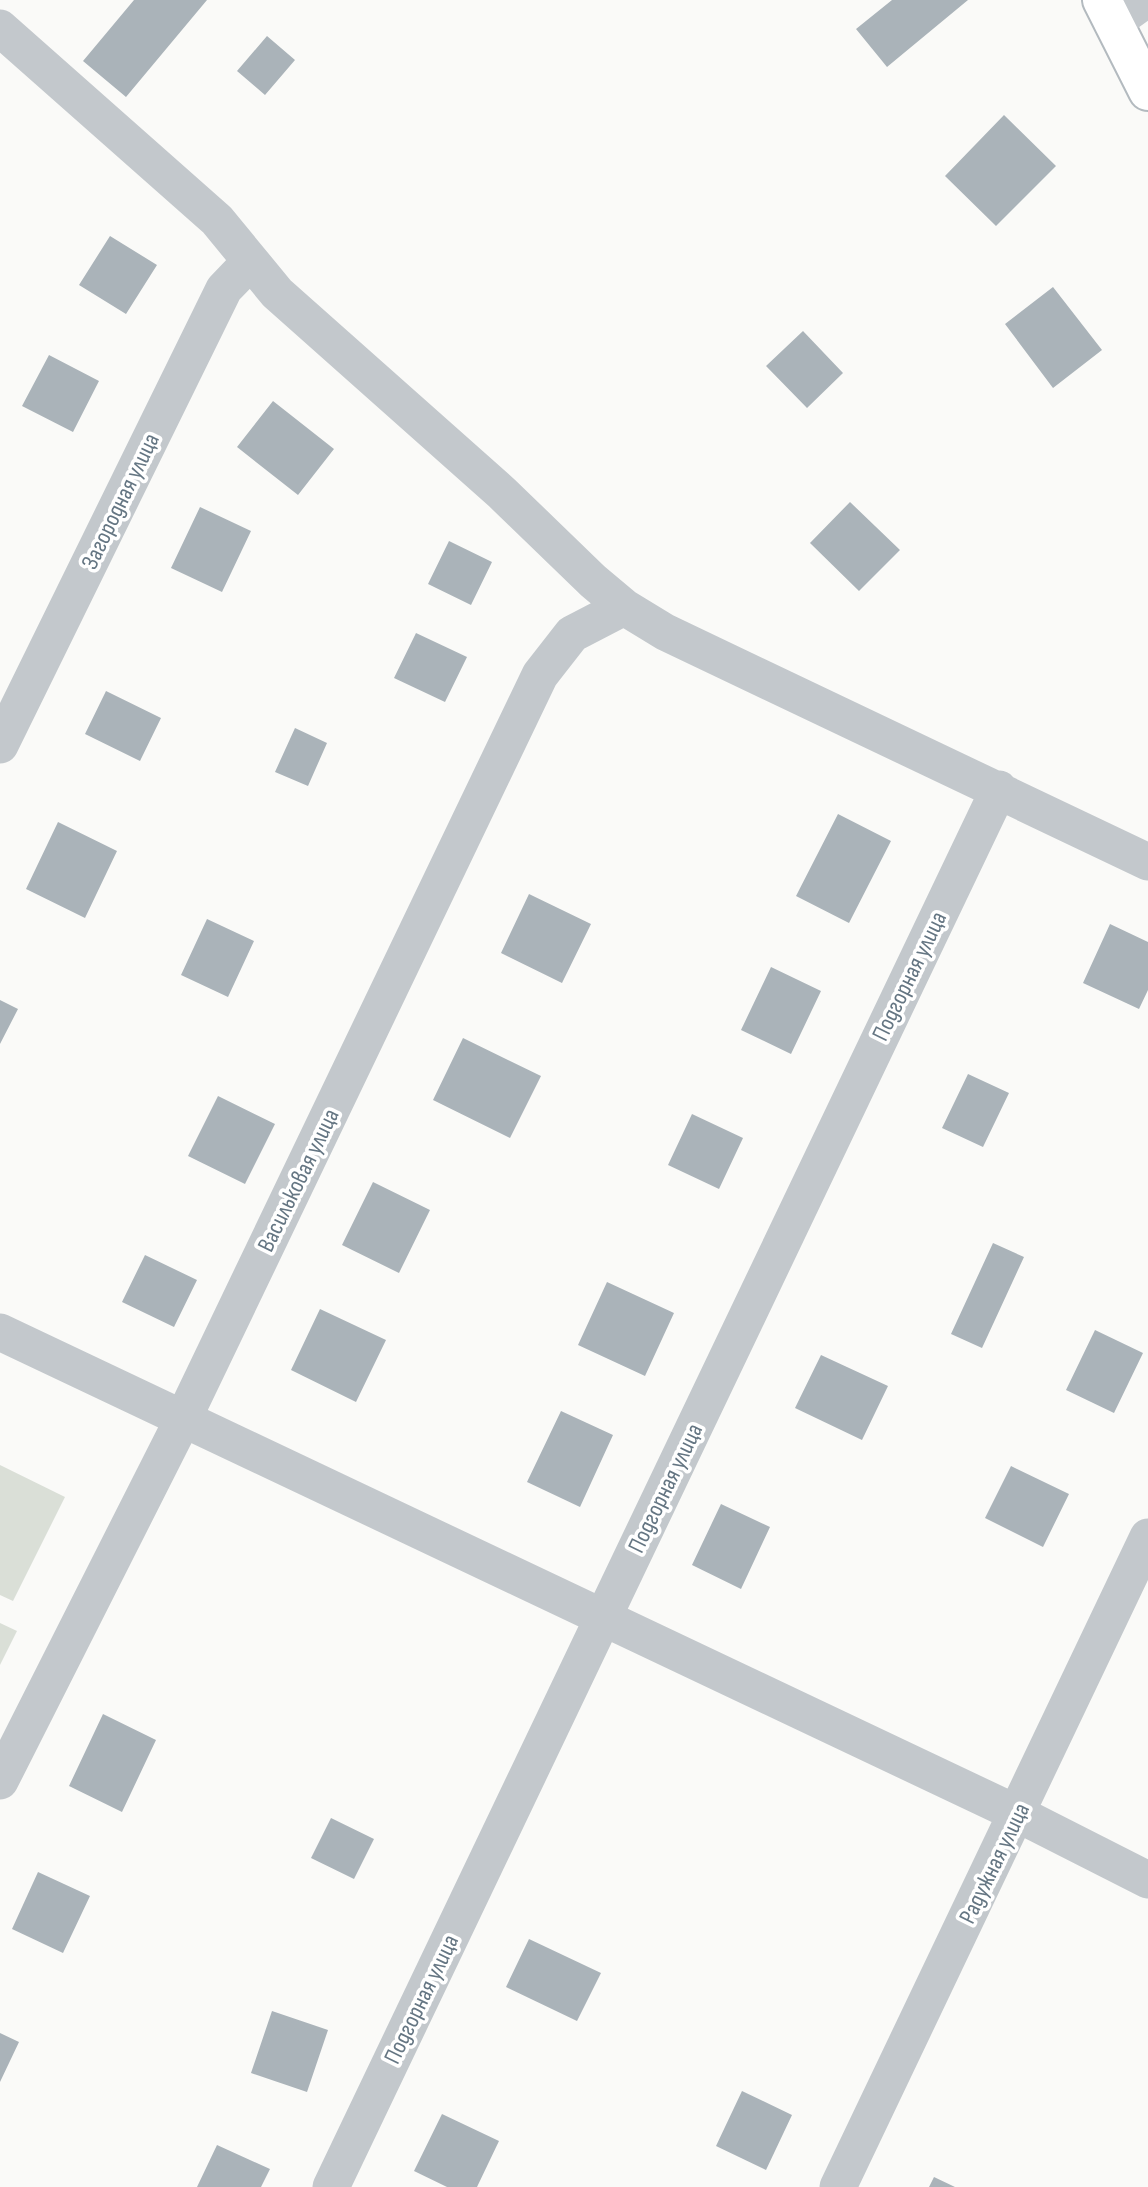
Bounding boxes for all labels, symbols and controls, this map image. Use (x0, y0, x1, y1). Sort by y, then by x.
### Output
street label: Загородная улица (75, 428, 166, 574)
street label: Подгорная улица (866, 907, 953, 1046)
street label: Васильковая улица (251, 1104, 346, 1256)
street label: Подгорная улица (622, 1419, 709, 1558)
street label: Радужная улица (953, 1798, 1036, 1928)
street label: Подгорная улица (378, 1930, 465, 2069)

